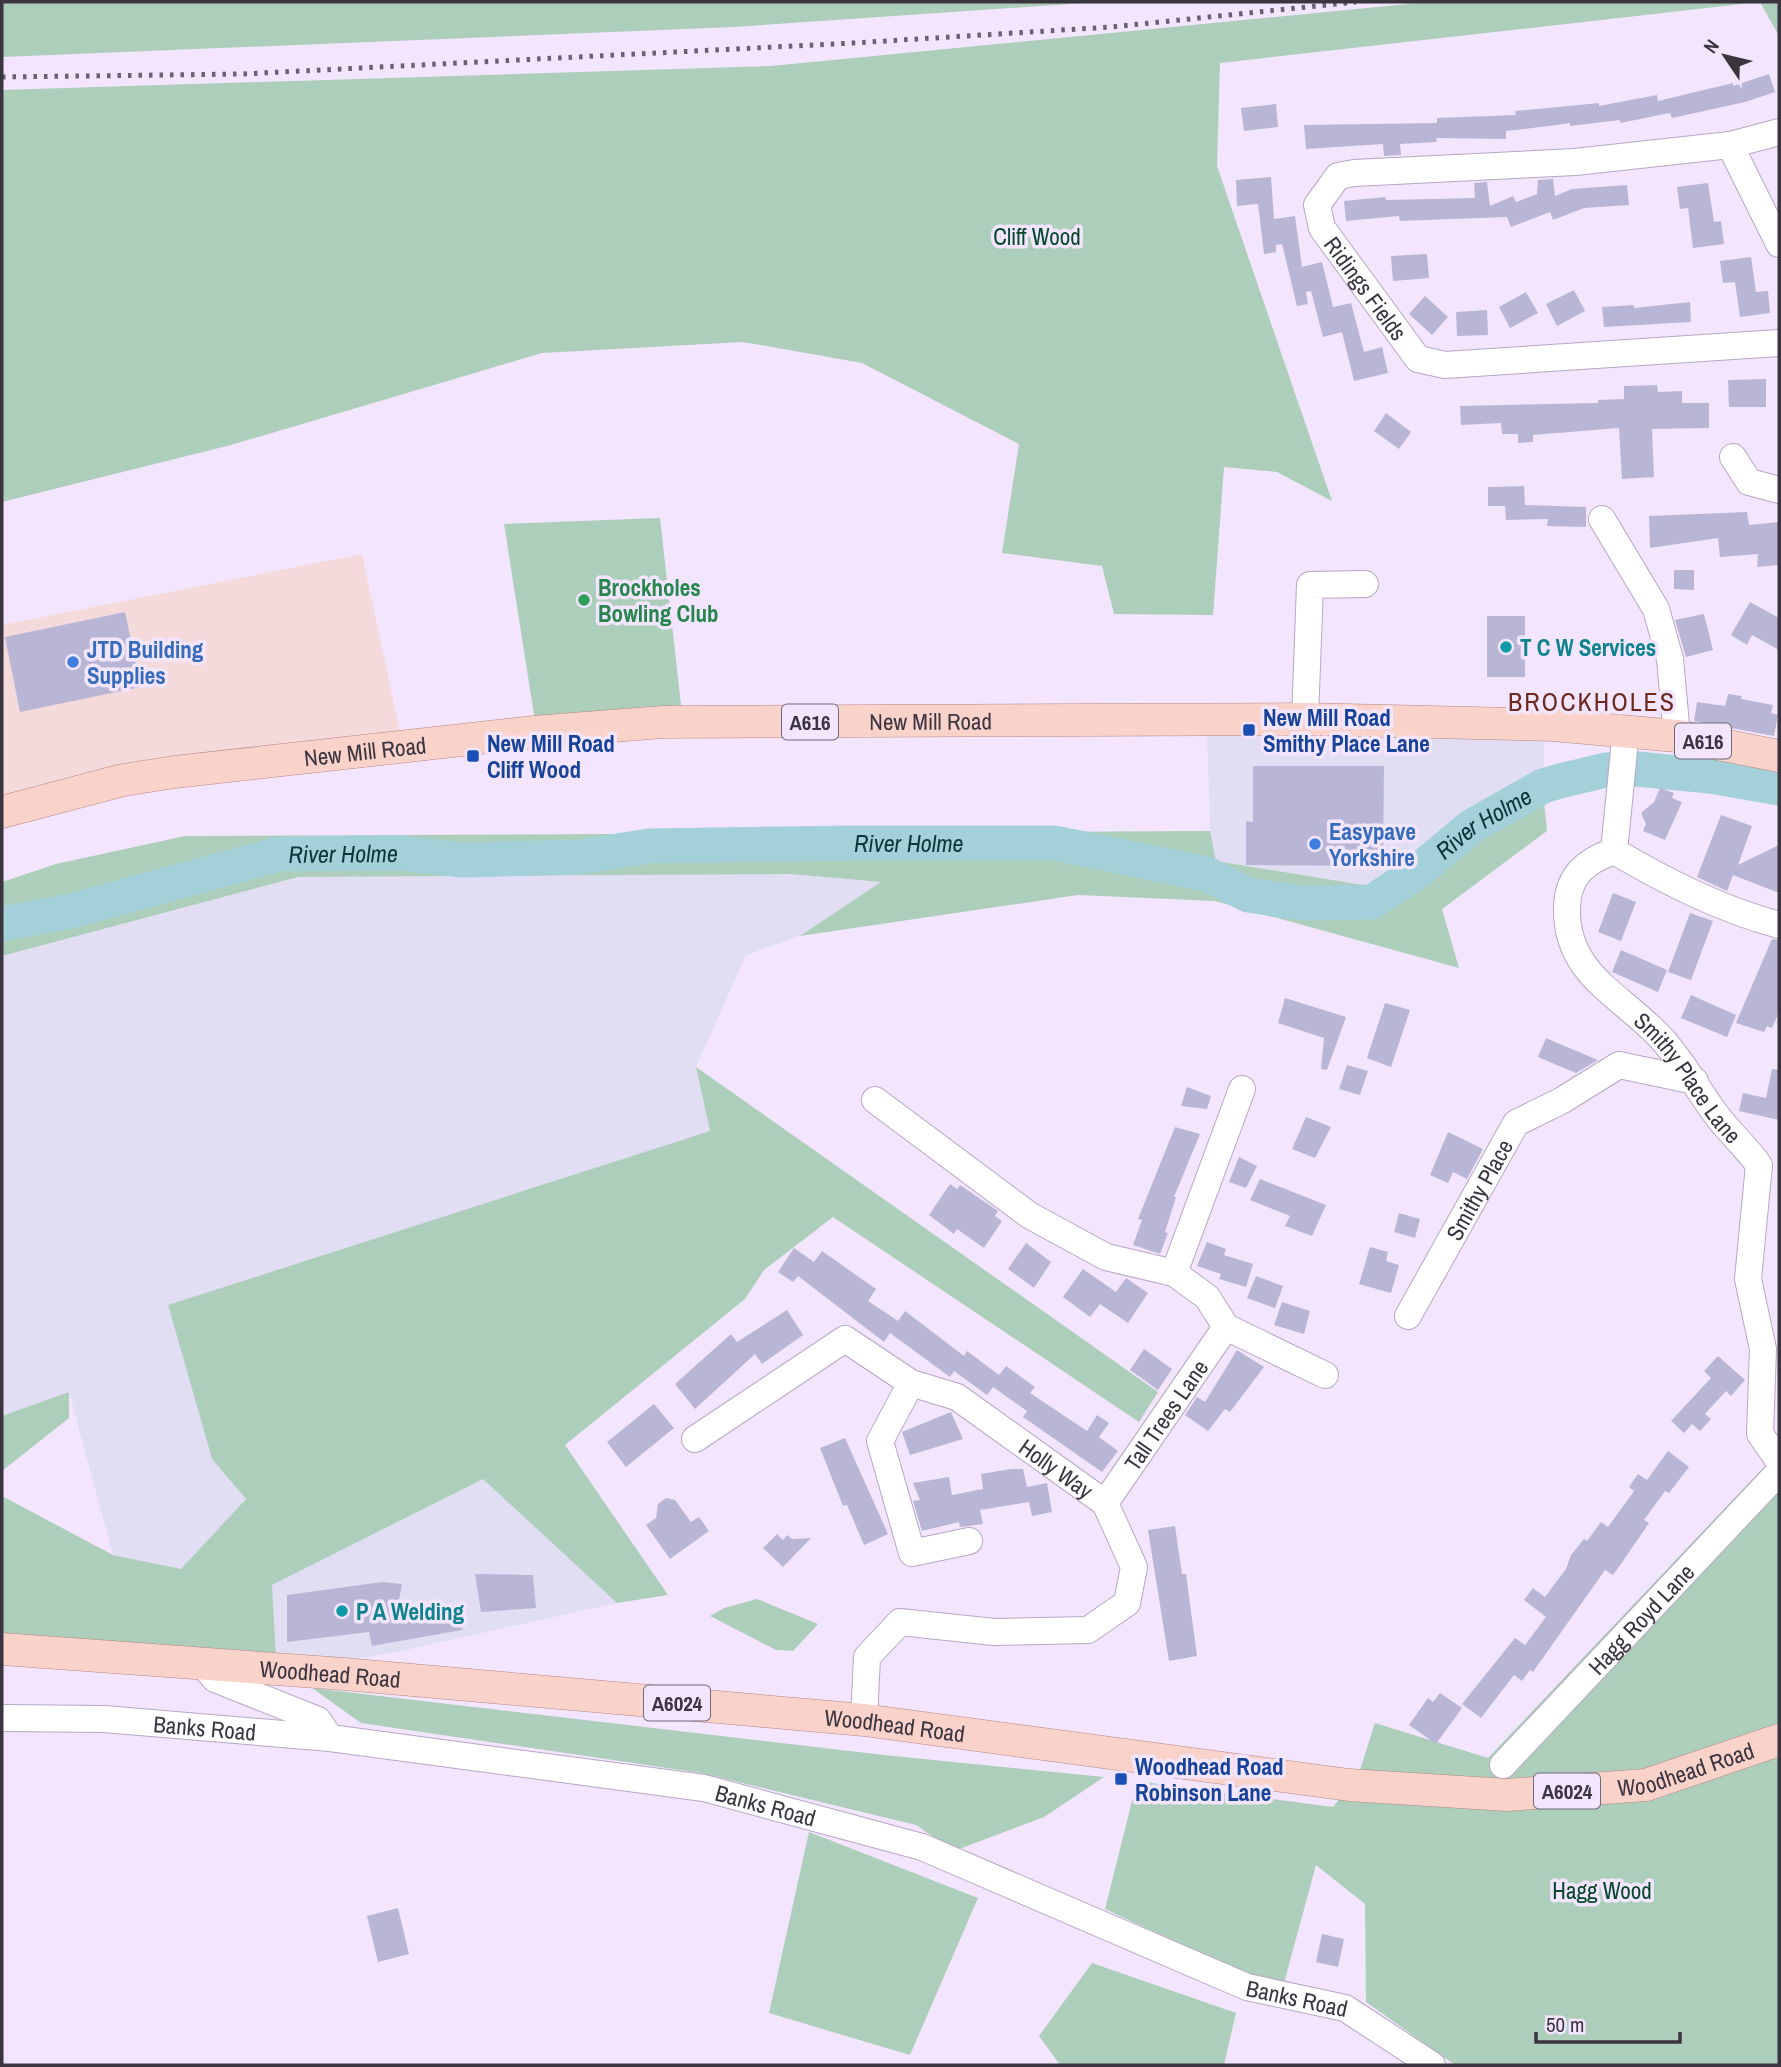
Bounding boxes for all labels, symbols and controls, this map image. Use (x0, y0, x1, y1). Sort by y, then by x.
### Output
north arrow (1690, 21, 1760, 91)
text: N (1697, 34, 1725, 58)
park label: Cliff Wood (993, 221, 1081, 252)
street label: Ridings Fields (1318, 230, 1415, 346)
place label: Brockholes Bowling Club (598, 572, 719, 629)
marker: Brockholes Bowling Club (576, 592, 592, 608)
place label: T C W Services (1520, 632, 1656, 663)
place label: JTD Building Supplies (87, 634, 204, 691)
marker: T C W Services (1498, 639, 1514, 655)
marker: JTD Building Supplies (65, 654, 81, 670)
district label: BROCKHOLES (1508, 684, 1676, 719)
place label: New Mill Road Smithy Place Lane (1263, 702, 1430, 759)
road number: A616 (782, 704, 838, 740)
street label: New Mill Road (869, 705, 992, 737)
marker: New Mill Road Smithy Place Lane (1241, 722, 1257, 738)
road number: A616 (1675, 724, 1731, 758)
place label: New Mill Road Cliff Wood (487, 728, 615, 785)
street label: New Mill Road (302, 729, 428, 773)
marker: New Mill Road Cliff Wood (465, 748, 481, 764)
water label: River Holme (1428, 780, 1537, 866)
place label: Easypave Yorkshire (1329, 816, 1416, 873)
water label: River Holme (854, 827, 964, 859)
marker: Easypave Yorkshire (1307, 836, 1323, 852)
water label: River Holme (288, 837, 398, 870)
street label: Smithy Place Lane (1628, 1005, 1749, 1150)
street label: Smithy Place (1438, 1133, 1519, 1246)
street label: Tall Trees Lane (1116, 1353, 1215, 1477)
street label: Holly Way (1013, 1431, 1100, 1506)
street label: Hagg Royd Lane (1581, 1556, 1701, 1681)
place label: P A Welding (356, 1596, 464, 1627)
marker: P A Welding (334, 1603, 350, 1619)
street label: Woodhead Road (259, 1652, 402, 1694)
road number: A6024 (644, 1686, 710, 1720)
street label: Woodhead Road (823, 1701, 967, 1749)
street label: Banks Road (152, 1708, 257, 1747)
street label: Woodhead Road (1616, 1734, 1758, 1803)
place label: Woodhead Road Robinson Lane (1135, 1751, 1283, 1808)
marker: Woodhead Road Robinson Lane (1113, 1771, 1129, 1787)
road number: A6024 (1534, 1774, 1600, 1809)
street label: Banks Road (712, 1776, 819, 1833)
park label: Hagg Wood (1552, 1875, 1652, 1906)
street label: Banks Road (1243, 1972, 1351, 2024)
scale bar (1536, 2000, 1680, 2044)
text: 50 m (1546, 2010, 1584, 2039)

